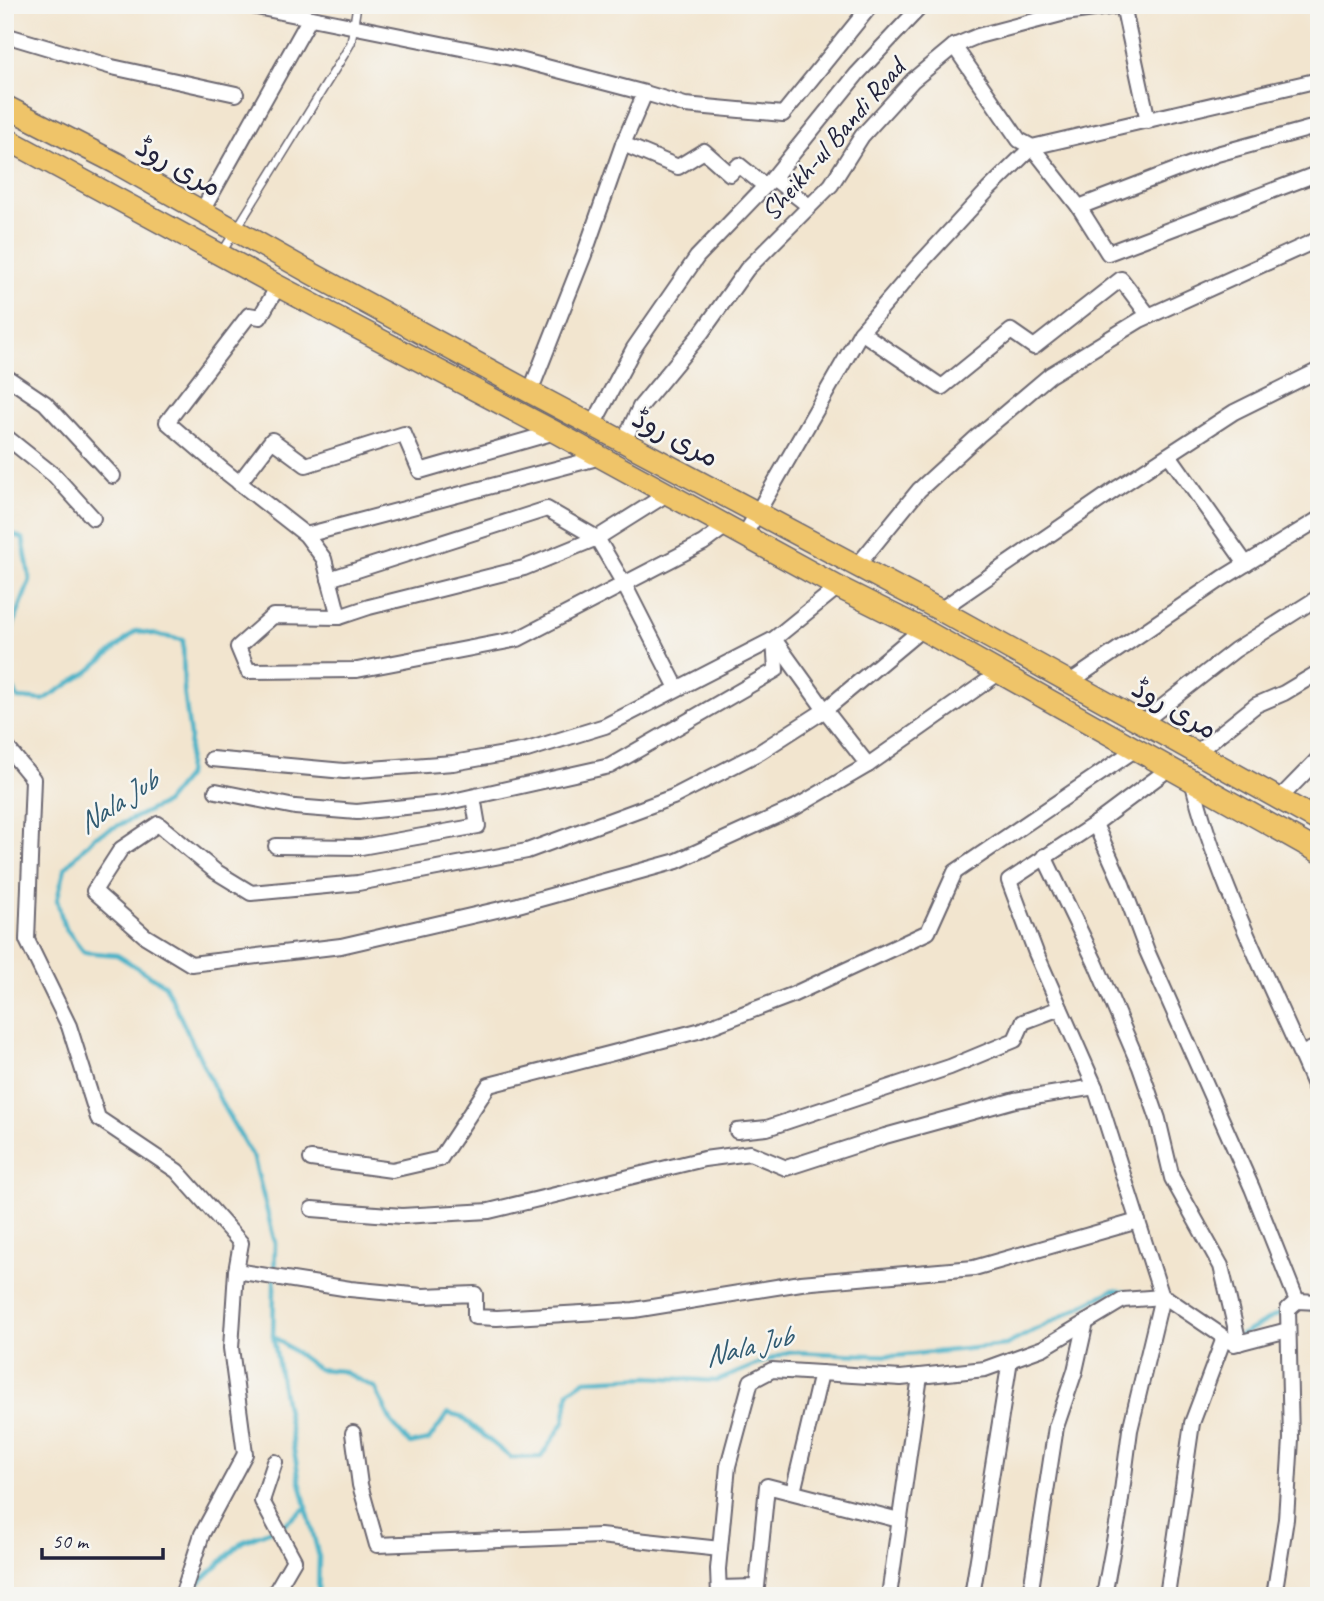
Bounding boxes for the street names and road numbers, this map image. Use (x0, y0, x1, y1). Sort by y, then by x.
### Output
street label: Sheikh-ul Bandi Road (753, 48, 915, 227)
street label: مری روڈ (130, 129, 228, 204)
street label: مری روڈ (626, 400, 725, 475)
street label: مری روڈ (1126, 670, 1224, 747)

